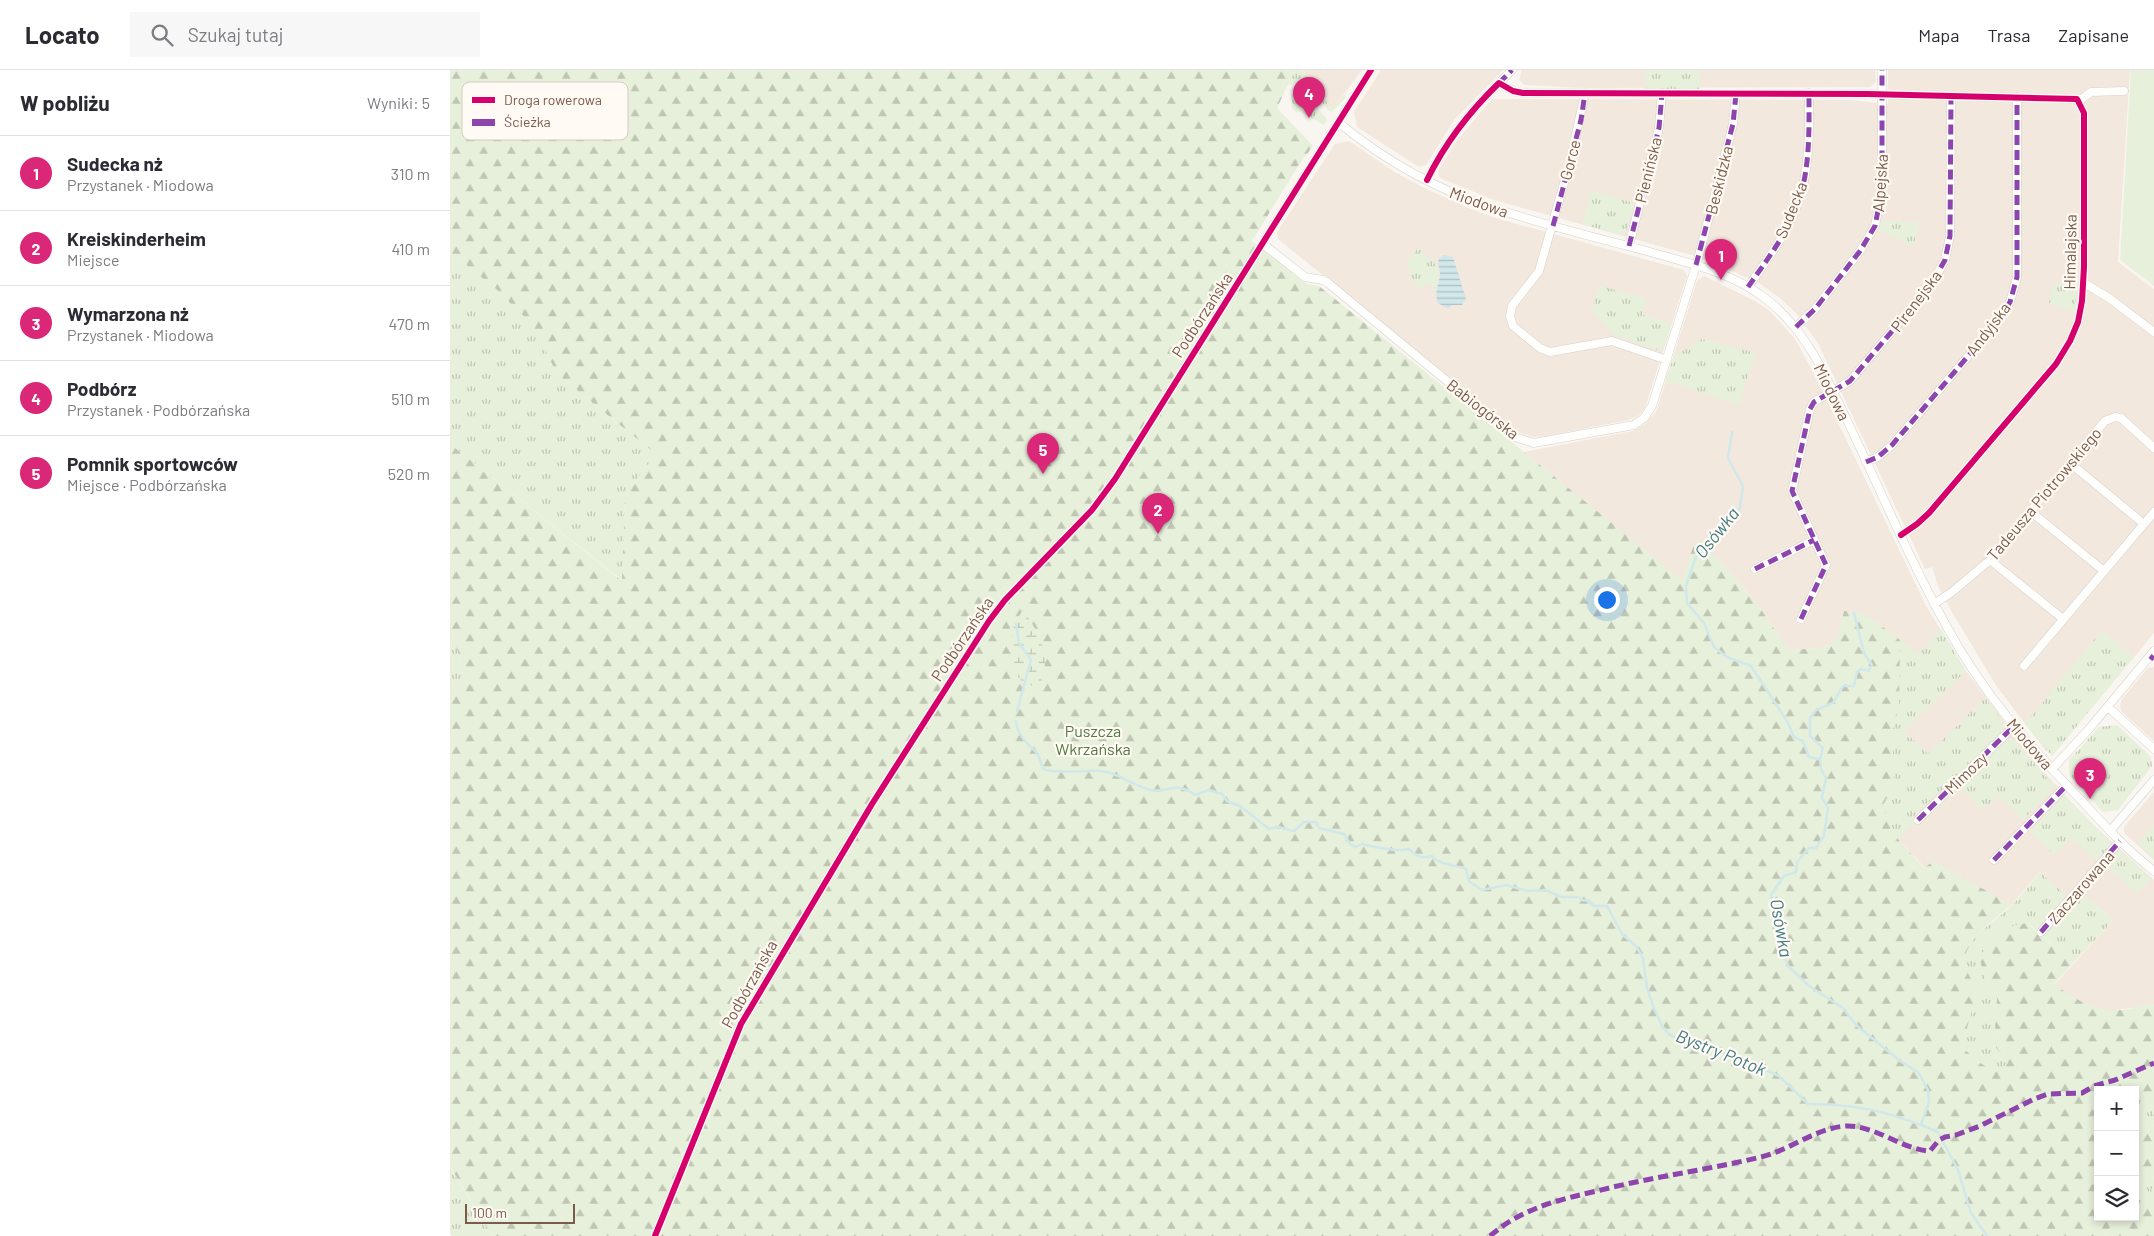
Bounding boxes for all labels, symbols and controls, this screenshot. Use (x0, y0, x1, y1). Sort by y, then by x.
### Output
search box (130, 12, 480, 57)
text: Locato (25, 20, 100, 49)
icon: search (148, 21, 176, 49)
text: Szukaj tutaj (188, 23, 283, 46)
text: Mapa (1918, 24, 1960, 46)
text: Trasa (1988, 24, 2030, 46)
text: Zapisane (2058, 24, 2129, 46)
pin: 4 (1293, 77, 1325, 118)
legend (462, 82, 628, 140)
text: W pobliżu (20, 90, 110, 115)
text: Droga rowerowa (504, 91, 602, 108)
text: Wyniki: 5 (367, 93, 430, 112)
text: Ścieżka (504, 113, 551, 130)
street label: Pienińska (1630, 135, 1665, 205)
street label: Gorce (1555, 138, 1584, 182)
street label: Beskidzka (1701, 144, 1736, 216)
text: Sudecka nż (67, 152, 163, 175)
street label: Alpejska (1868, 153, 1891, 213)
text: 1 (33, 164, 39, 183)
text: 310 m (391, 164, 430, 183)
text: Przystanek · Miodowa (67, 175, 214, 194)
street label: Sudecka (1771, 179, 1811, 241)
street label: Miodowa (1447, 182, 1511, 221)
street label: Himalajska (2059, 214, 2080, 290)
text: Kreiskinderheim (67, 227, 206, 250)
text: 2 (32, 239, 40, 258)
text: 410 m (392, 239, 430, 258)
pin: 1 (1705, 239, 1737, 280)
text: Miejsce (67, 250, 119, 269)
street label: Pirenejska (1886, 266, 1945, 335)
street label: Podbórzańska (1167, 269, 1236, 361)
street label: Andyjska (1961, 298, 2014, 359)
text: Wymarzona nż (67, 302, 189, 325)
text: 3 (32, 314, 40, 333)
text: 470 m (389, 314, 430, 333)
text: Przystanek · Miodowa (67, 325, 214, 344)
street label: Miodowa (1811, 360, 1854, 423)
street label: Babiogórska (1443, 375, 1523, 443)
text: Podbórz (67, 377, 136, 400)
text: 4 (31, 389, 41, 408)
text: 510 m (391, 389, 430, 408)
text: Przystanek · Podbórzańska (67, 400, 250, 419)
street label: Tadeusza Piotrowskiego (1982, 423, 2105, 564)
pin: 5 (1027, 433, 1059, 474)
text: Pomnik sportowców (67, 452, 238, 475)
text: 5 (32, 464, 40, 483)
text: 520 m (388, 464, 430, 483)
text: Miejsce · Podbórzańska (67, 475, 227, 494)
pin: 2 (1142, 493, 1174, 534)
water label: Osówka (1689, 503, 1743, 562)
your location (1594, 587, 1620, 613)
street label: Podbórzańska (926, 593, 997, 684)
street label: Miodowa (2004, 714, 2057, 773)
park label: Puszcza Wkrzańska (1055, 721, 1131, 758)
street label: Mimozy (1940, 747, 1991, 797)
pin: 3 (2074, 758, 2106, 799)
street label: Zaczarowana (2044, 846, 2118, 927)
water label: Osówka (1766, 897, 1798, 959)
street label: Podbórzańska (717, 937, 780, 1031)
water label: Bystry Potok (1673, 1024, 1770, 1080)
map controls (2094, 1086, 2139, 1221)
button: + (2094, 1086, 2139, 1131)
button: − (2094, 1131, 2139, 1176)
button: layers (2094, 1176, 2139, 1221)
scale bar (465, 1201, 575, 1224)
text: 100 m (472, 1204, 507, 1221)

